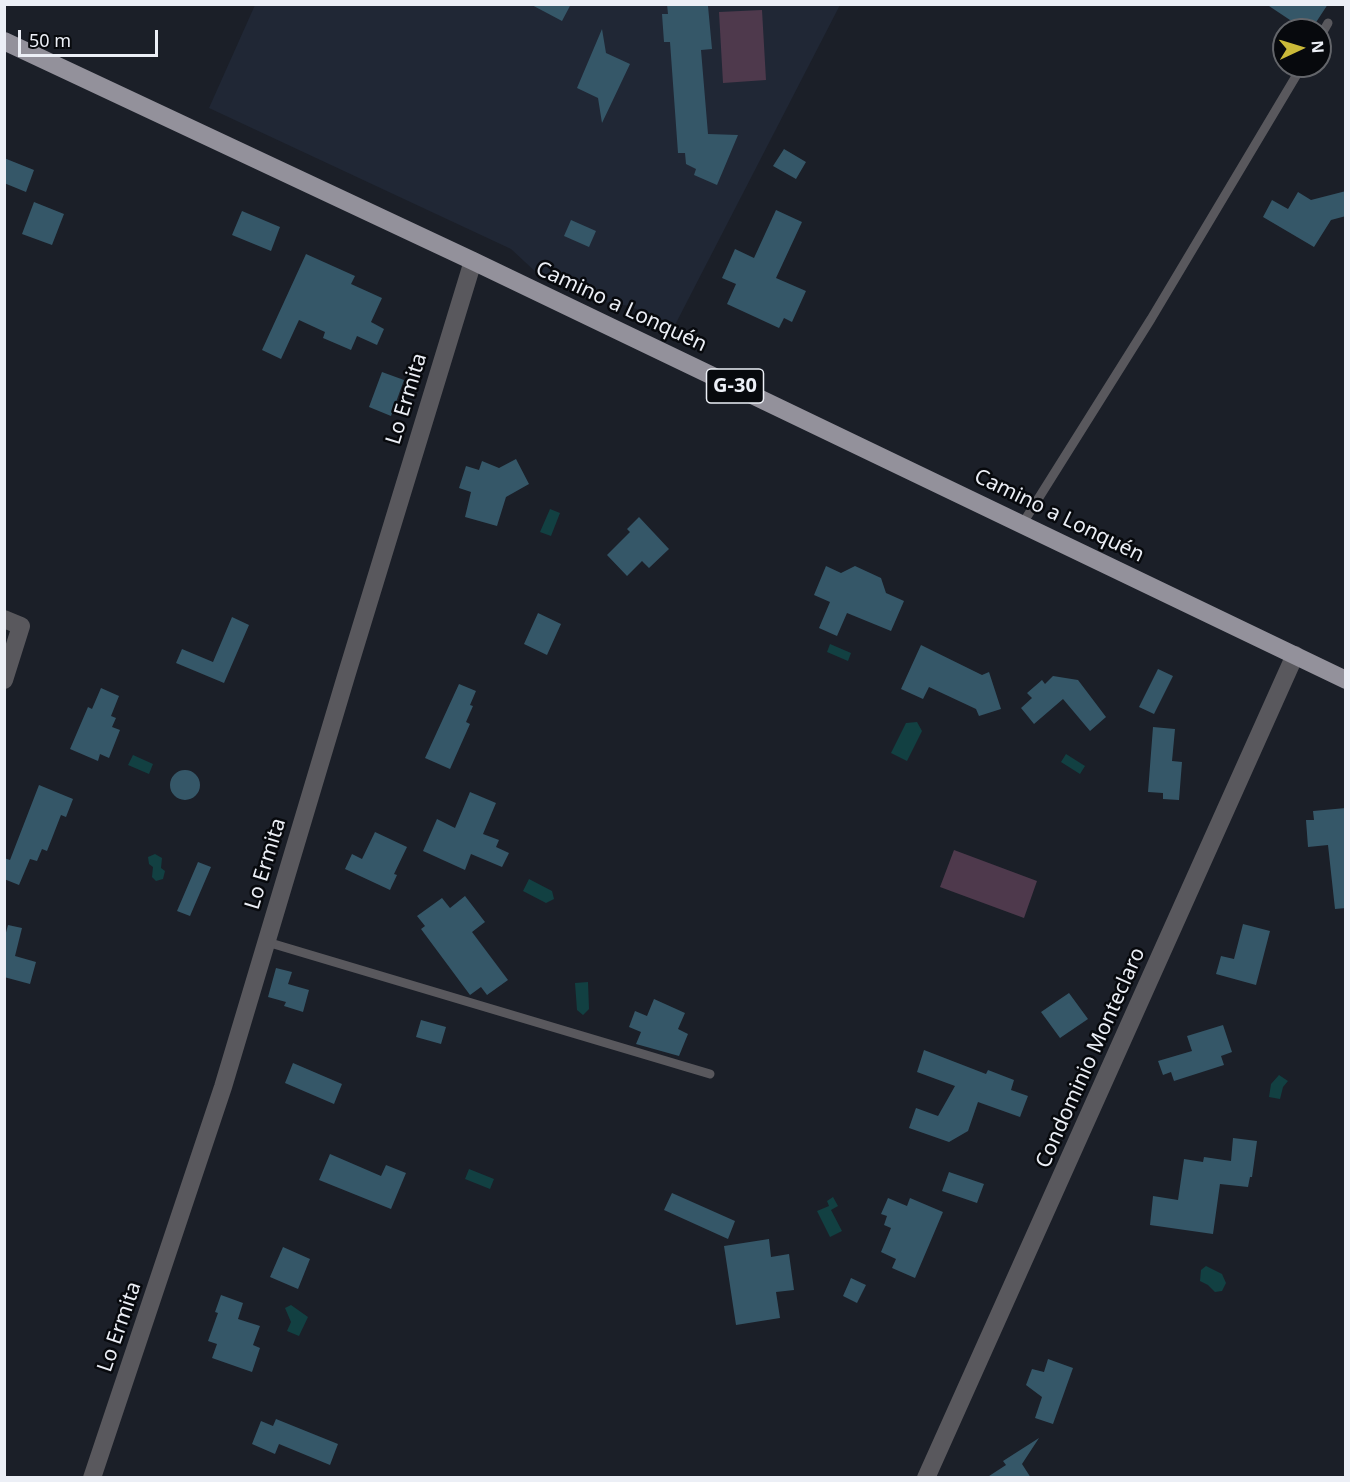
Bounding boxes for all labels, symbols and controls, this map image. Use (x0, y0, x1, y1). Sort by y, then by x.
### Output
scale bar (21, 18, 160, 56)
north arrow (1272, 18, 1332, 78)
text: 50 m (29, 28, 71, 52)
text: N (1307, 40, 1329, 54)
street label: Camino a Lonquén (531, 256, 711, 358)
street label: Lo Ermita (381, 350, 433, 448)
road number: G-30 (706, 369, 764, 403)
street label: Camino a Lonquén (970, 464, 1148, 568)
street label: Lo Ermita (240, 815, 292, 913)
street label: Condominio Monteclaro (1031, 944, 1151, 1172)
street label: Lo Ermita (93, 1278, 147, 1376)

